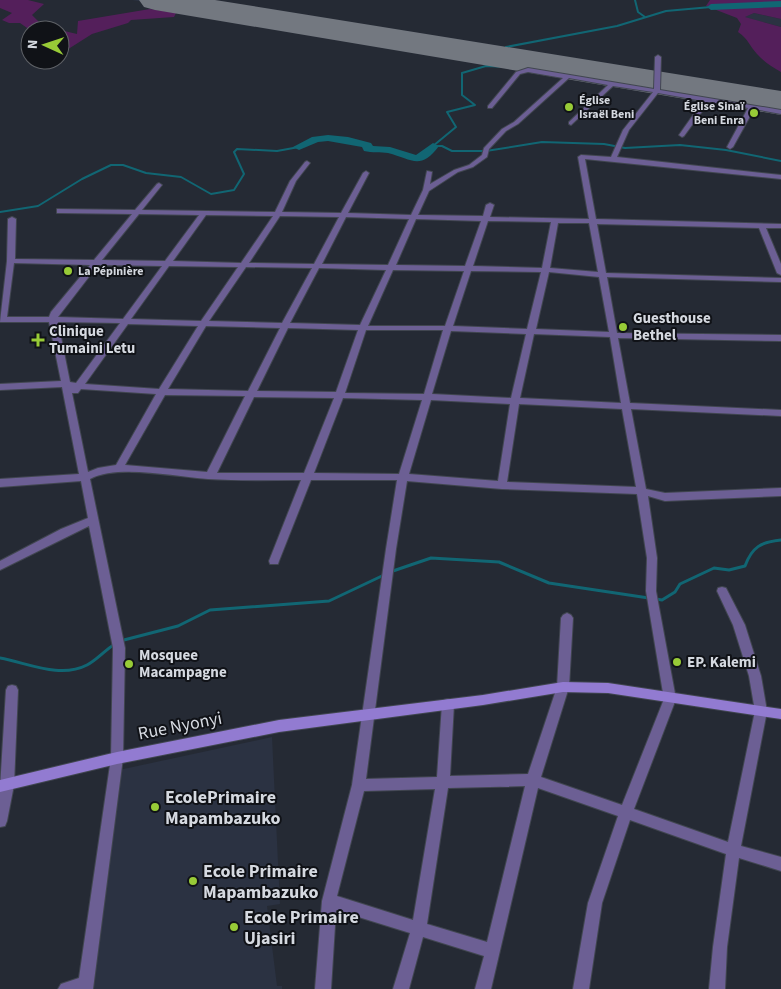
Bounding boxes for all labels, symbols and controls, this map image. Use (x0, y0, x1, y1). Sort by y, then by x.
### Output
north arrow (20, 20, 70, 70)
text: N (23, 39, 43, 50)
place label: Église Israël Beni (579, 92, 634, 123)
place label: Église Sinaï Beni Enra (684, 98, 745, 129)
marker: Église Israël Beni (563, 101, 575, 113)
marker: Église Sinaï Beni Enra (748, 107, 760, 119)
place label: La Pépinière (78, 263, 144, 280)
marker: La Pépinière (62, 265, 74, 277)
place label: Guesthouse Bethel (633, 308, 711, 346)
place label: Clinique Tumaini Letu (49, 321, 135, 359)
marker: Guesthouse Bethel (617, 321, 629, 333)
marker: Clinique Tumaini Letu (31, 333, 45, 347)
place label: Mosquee Macampagne (139, 645, 227, 683)
place label: EP. Kalemi (687, 652, 756, 673)
marker: EP. Kalemi (671, 656, 683, 668)
marker: Mosquee Macampagne (123, 658, 135, 670)
street label: Rue Nyonyi (136, 706, 224, 746)
place label: EcolePrimaire Mapambazuko (165, 785, 281, 831)
marker: EcolePrimaire Mapambazuko (149, 801, 161, 813)
place label: Ecole Primaire Mapambazuko (203, 859, 319, 905)
marker: Ecole Primaire Mapambazuko (187, 875, 199, 887)
place label: Ecole Primaire Ujasiri (244, 905, 359, 951)
marker: Ecole Primaire Ujasiri (228, 921, 240, 933)

